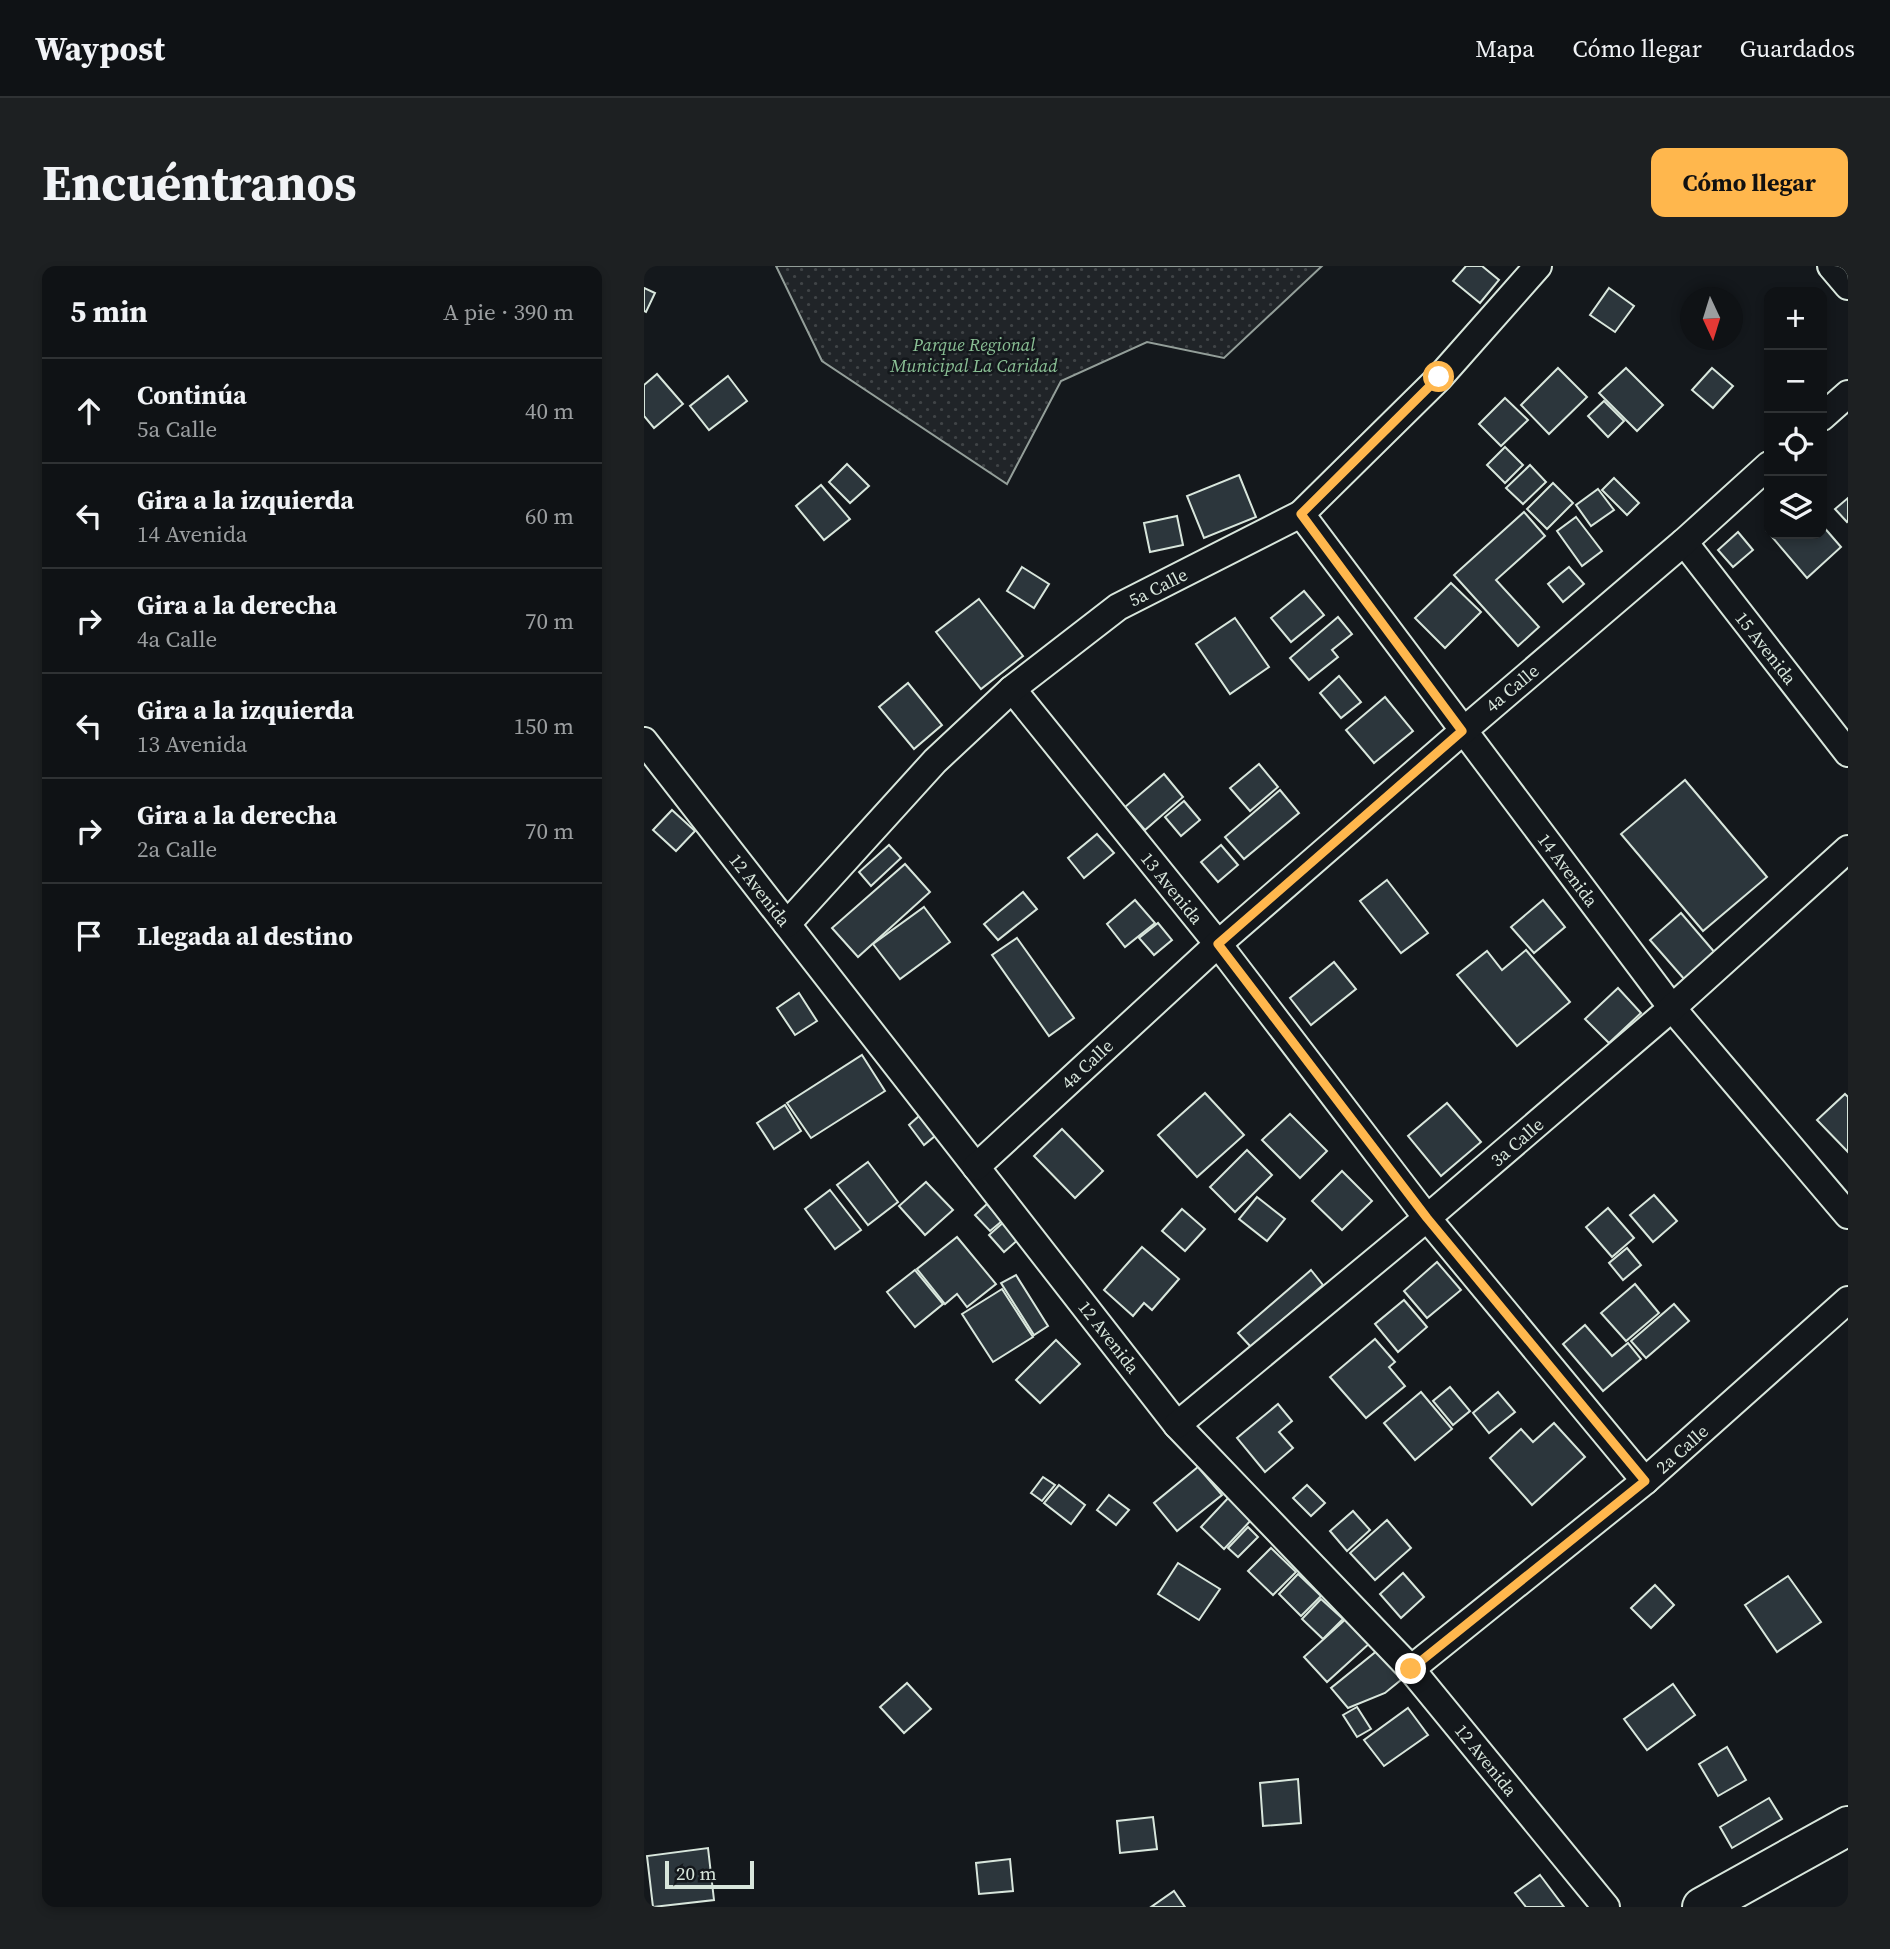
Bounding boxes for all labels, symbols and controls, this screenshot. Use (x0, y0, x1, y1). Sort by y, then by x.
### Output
text: Waypost (35, 26, 165, 71)
text: Mapa (1475, 32, 1534, 65)
text: Cómo llegar (1572, 32, 1702, 65)
text: Guardados (1740, 32, 1855, 65)
button: Cómo llegar (1651, 148, 1848, 217)
text: Encuéntranos (42, 149, 356, 216)
north arrow (1680, 287, 1743, 350)
map controls (1764, 287, 1827, 539)
button: + (1764, 287, 1827, 350)
text: 5 min (70, 291, 148, 332)
text: A pie · 390 m (443, 296, 574, 328)
park label: Parque Regional Municipal La Caridad (889, 332, 1058, 378)
button: − (1764, 350, 1827, 413)
route start (1423, 361, 1454, 392)
text: Continúa (137, 377, 247, 413)
icon: ahead (70, 392, 108, 430)
text: 40 m (525, 395, 574, 427)
text: 5a Calle (137, 413, 217, 445)
button: locate (1764, 413, 1827, 476)
button: layers (1764, 476, 1827, 539)
text: Gira a la izquierda (137, 482, 354, 518)
icon: left (70, 497, 108, 535)
text: 60 m (525, 500, 574, 532)
text: 14 Avenida (137, 518, 247, 550)
street label: 5a Calle (1124, 562, 1192, 612)
text: Gira a la derecha (137, 587, 337, 623)
icon: right (70, 602, 108, 640)
text: 70 m (525, 605, 574, 637)
street label: 15 Avenida (1730, 606, 1803, 690)
text: 4a Calle (137, 623, 217, 655)
street label: 4a Calle (1480, 658, 1544, 718)
text: Gira a la izquierda (137, 692, 354, 728)
icon: left (70, 707, 108, 745)
text: 150 m (513, 710, 574, 742)
text: 13 Avenida (137, 728, 247, 760)
text: Gira a la derecha (137, 797, 337, 833)
icon: right (70, 812, 108, 850)
text: 70 m (525, 815, 574, 847)
street label: 14 Avenida (1532, 828, 1604, 913)
text: 2a Calle (137, 833, 217, 865)
street label: 13 Avenida (1135, 847, 1209, 930)
street label: 12 Avenida (724, 848, 797, 932)
icon: arrive (70, 917, 108, 955)
text: Llegada al destino (137, 918, 353, 954)
street label: 4a Calle (1056, 1033, 1118, 1095)
street label: 3a Calle (1485, 1112, 1549, 1172)
street label: 12 Avenida (1073, 1295, 1146, 1379)
street label: 2a Calle (1650, 1419, 1714, 1479)
route end (1395, 1653, 1426, 1684)
street label: 12 Avenida (1449, 1719, 1523, 1802)
scale bar (665, 1858, 754, 1890)
text: 20 m (676, 1860, 717, 1886)

